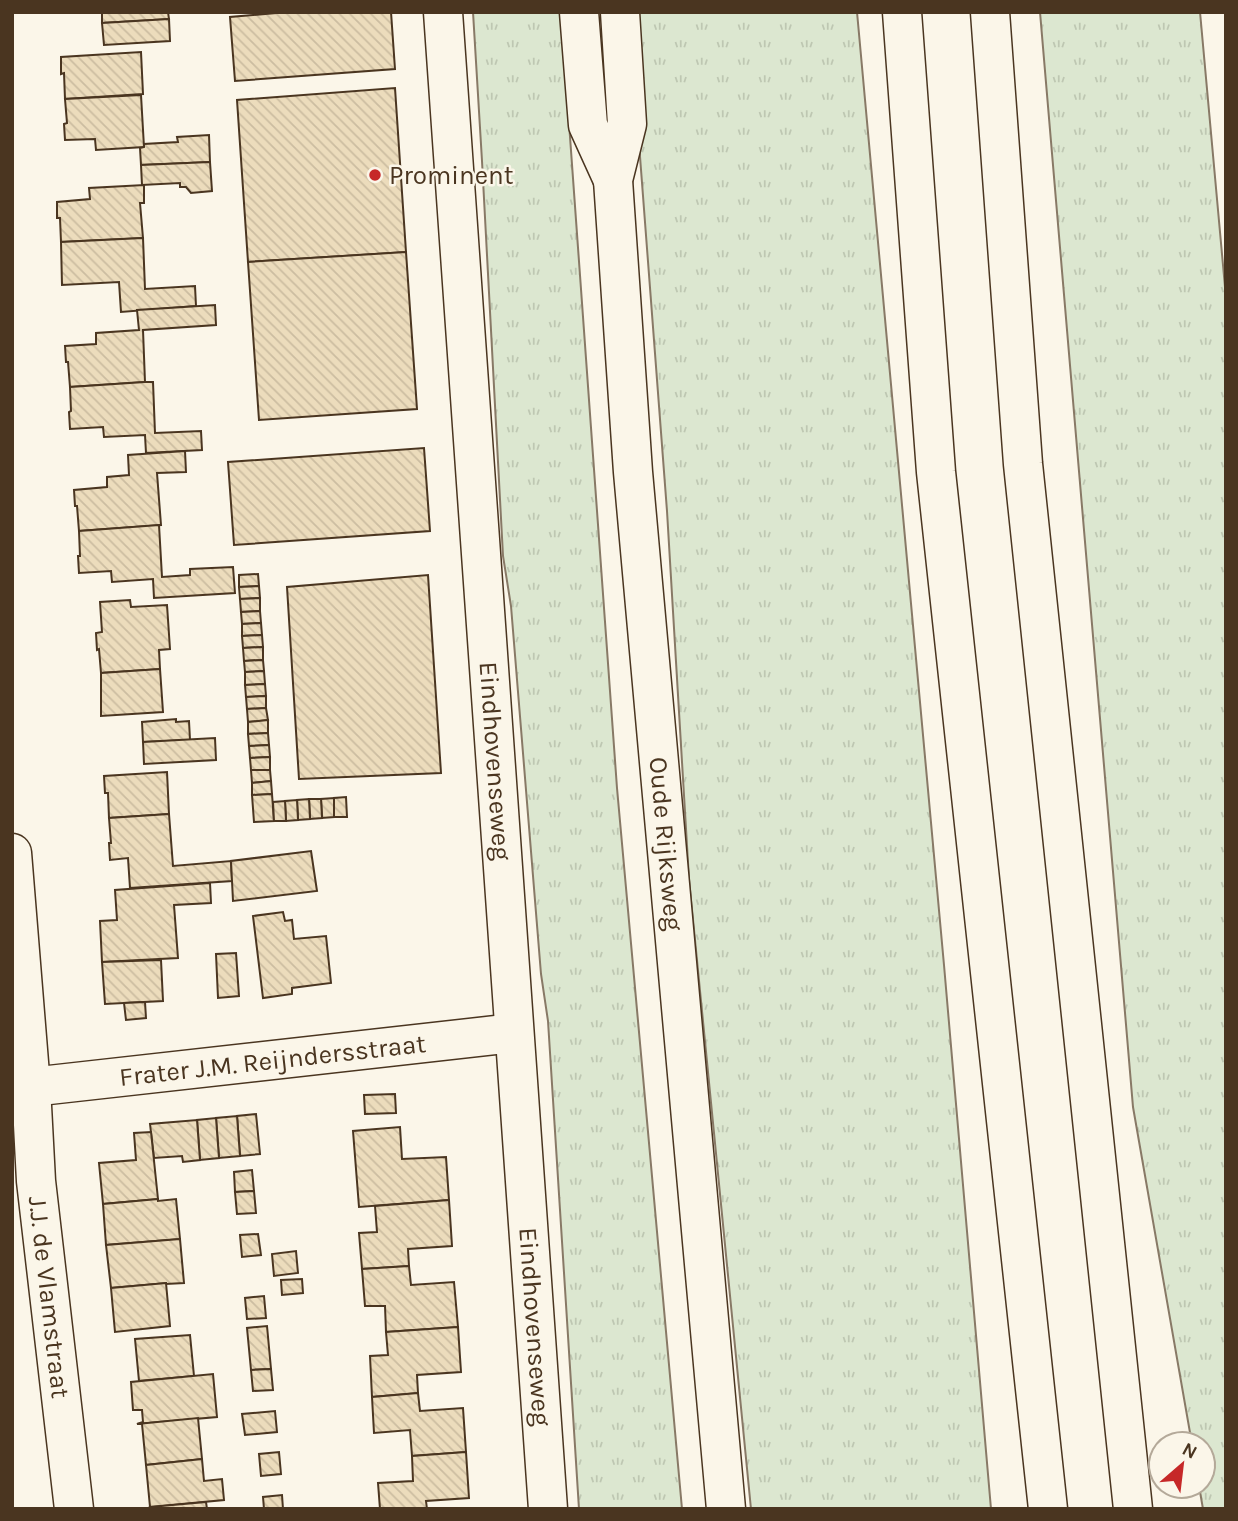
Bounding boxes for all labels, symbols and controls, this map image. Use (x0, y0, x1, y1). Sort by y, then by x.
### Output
place label: Prominent (389, 160, 514, 191)
marker: Prominent (367, 167, 383, 183)
street label: Eindhovenseweg (473, 661, 518, 862)
street label: Oude Rijksweg (643, 756, 690, 933)
street label: Frater J.M. Reijndersstraat (118, 1027, 428, 1093)
street label: J.J. de Vlamstraat (22, 1195, 77, 1400)
street label: Eindhovenseweg (513, 1226, 558, 1428)
north arrow (1147, 1430, 1217, 1500)
text: N (1178, 1438, 1201, 1464)

